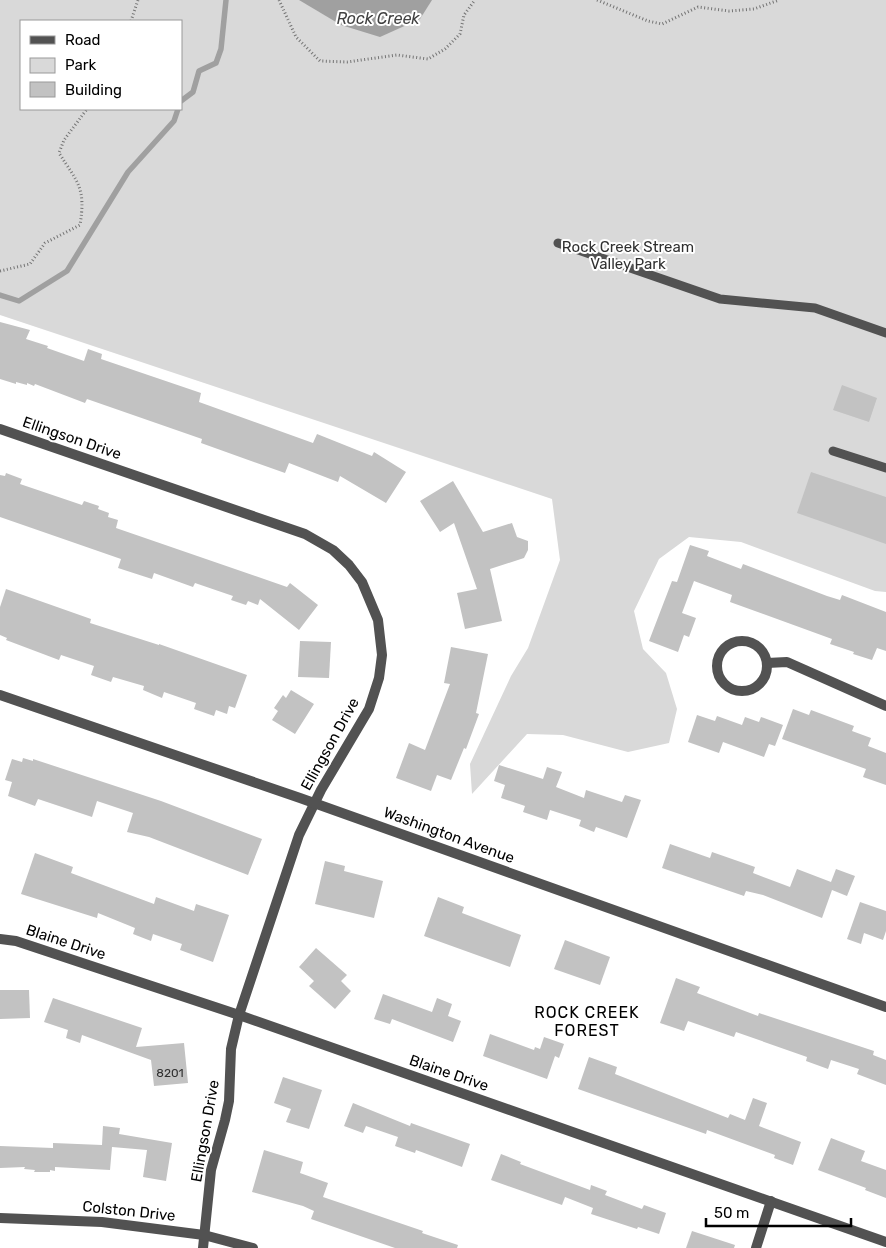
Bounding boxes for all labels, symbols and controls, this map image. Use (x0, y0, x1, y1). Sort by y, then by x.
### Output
water label: Rock Creek (336, 9, 420, 28)
legend (20, 20, 182, 110)
text: Road (65, 31, 101, 49)
text: Park (65, 56, 96, 74)
text: Building (65, 81, 122, 99)
park label: Rock Creek Stream Valley Park (562, 238, 694, 273)
street label: Ellingson Drive (20, 413, 124, 463)
street label: Ellingson Drive (297, 695, 363, 793)
street label: Washington Avenue (381, 803, 517, 867)
street label: Blaine Drive (24, 921, 108, 963)
district label: ROCK CREEK FOREST (534, 1003, 640, 1040)
street label: Blaine Drive (407, 1051, 491, 1095)
house number: 8201 (156, 1066, 184, 1080)
street label: Ellingson Drive (187, 1079, 223, 1183)
scale bar (706, 1196, 851, 1228)
street label: Colston Drive (82, 1197, 176, 1225)
text: 50 m (714, 1204, 749, 1222)

